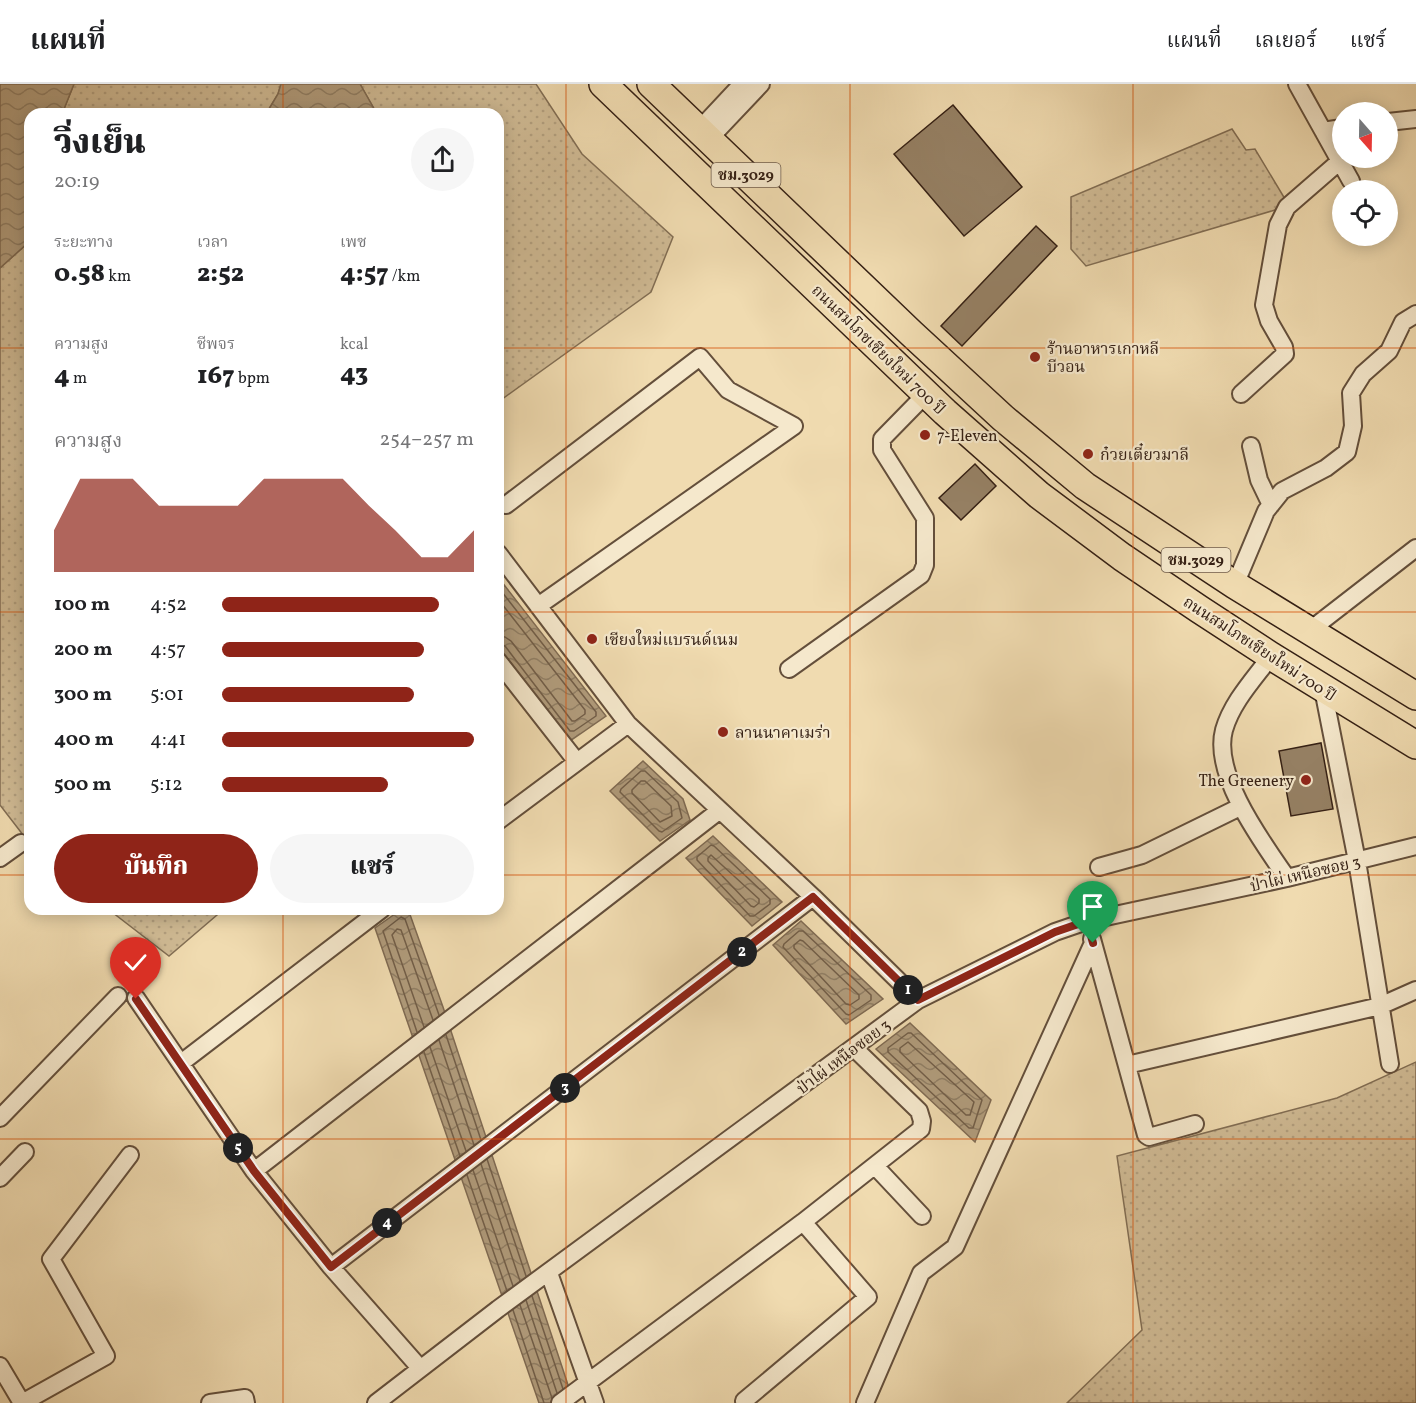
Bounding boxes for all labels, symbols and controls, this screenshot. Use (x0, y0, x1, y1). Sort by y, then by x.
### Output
text: แผนที่ (30, 22, 106, 61)
text: แผนที่ (1167, 27, 1222, 56)
text: เลเยอร์ (1255, 27, 1317, 56)
text: แชร์ (1350, 27, 1386, 56)
north arrow (1332, 102, 1398, 168)
map controls (1332, 102, 1398, 246)
text: วิ่งเย็น (54, 122, 146, 168)
button: share (411, 128, 474, 191)
road number: ชม.3029 (712, 163, 780, 187)
text: 20:19 (54, 168, 99, 196)
button: locate (1332, 180, 1398, 246)
text: ระยะทาง (54, 232, 113, 254)
text: เวลา (197, 232, 228, 254)
text: เพซ (340, 232, 367, 254)
text: 0.58 (54, 256, 105, 292)
text: 2:52 (197, 256, 244, 292)
text: 4:57 (340, 256, 389, 292)
text: km (105, 266, 131, 288)
text: /km (389, 266, 420, 288)
street label: ถนนสมโภชเชียงใหม่ 700 ปี (806, 280, 950, 420)
text: ความสูง (54, 334, 109, 356)
text: ชีพจร (197, 334, 235, 356)
text: kcal (340, 334, 368, 356)
place label: ร้านอาหารเกาหลี บีวอน (1047, 339, 1159, 379)
marker: ร้านอาหารเกาหลี บีวอน (1028, 350, 1042, 364)
text: 43 (340, 356, 368, 392)
text: 4 (54, 358, 70, 394)
text: 167 (197, 358, 235, 394)
text: m (70, 368, 87, 390)
text: bpm (235, 368, 270, 390)
text: 254–257 m (379, 426, 474, 454)
place label: 7-Eleven (937, 426, 998, 448)
text: ความสูง (54, 428, 122, 456)
marker: 7-Eleven (918, 428, 932, 442)
place label: ก๋วยเตี๋ยวมาลี (1100, 443, 1189, 467)
marker: ก๋วยเตี๋ยวมาลี (1081, 447, 1095, 461)
road number: ชม.3029 (1162, 548, 1230, 572)
text: 100 m (54, 591, 110, 619)
text: 4:52 (150, 591, 187, 619)
street label: ถนนสมโภชเชียงใหม่ 700 ปี (1178, 591, 1340, 708)
place label: เชียงใหม่แบรนด์เนม (604, 629, 738, 652)
marker: เชียงใหม่แบรนด์เนม (585, 632, 599, 646)
text: 200 m (54, 636, 112, 664)
text: 4:57 (150, 636, 186, 664)
text: 300 m (54, 681, 112, 709)
text: 5:01 (150, 681, 184, 709)
place label: ลานนาคาเมร่า (735, 723, 831, 745)
marker: ลานนาคาเมร่า (716, 725, 730, 739)
text: 400 m (54, 726, 114, 754)
text: 4:41 (150, 726, 186, 754)
text: 500 m (54, 771, 112, 799)
text: 5:12 (150, 771, 183, 799)
place label: The Greenery (1199, 771, 1294, 793)
marker: The Greenery (1299, 773, 1313, 787)
button: บันทึก (54, 834, 258, 903)
button: แชร์ (270, 834, 474, 903)
street label: ป่าไผ่ เหนือซอย 3 (1248, 851, 1363, 898)
pin (1067, 881, 1118, 943)
icon: arrive (1076, 890, 1109, 923)
pin (110, 937, 161, 999)
pin: 2 (727, 937, 757, 967)
text: 2 (738, 941, 746, 963)
icon: check (119, 946, 152, 979)
pin: 1 (893, 975, 923, 1005)
text: 1 (905, 979, 911, 1001)
street label: ป่าไผ่ เหนือซอย 3 (792, 1014, 896, 1100)
pin: 3 (550, 1073, 580, 1103)
text: 3 (561, 1077, 569, 1099)
pin: 5 (223, 1133, 253, 1163)
text: 5 (234, 1137, 242, 1159)
pin: 4 (372, 1208, 402, 1238)
text: 4 (382, 1212, 392, 1234)

